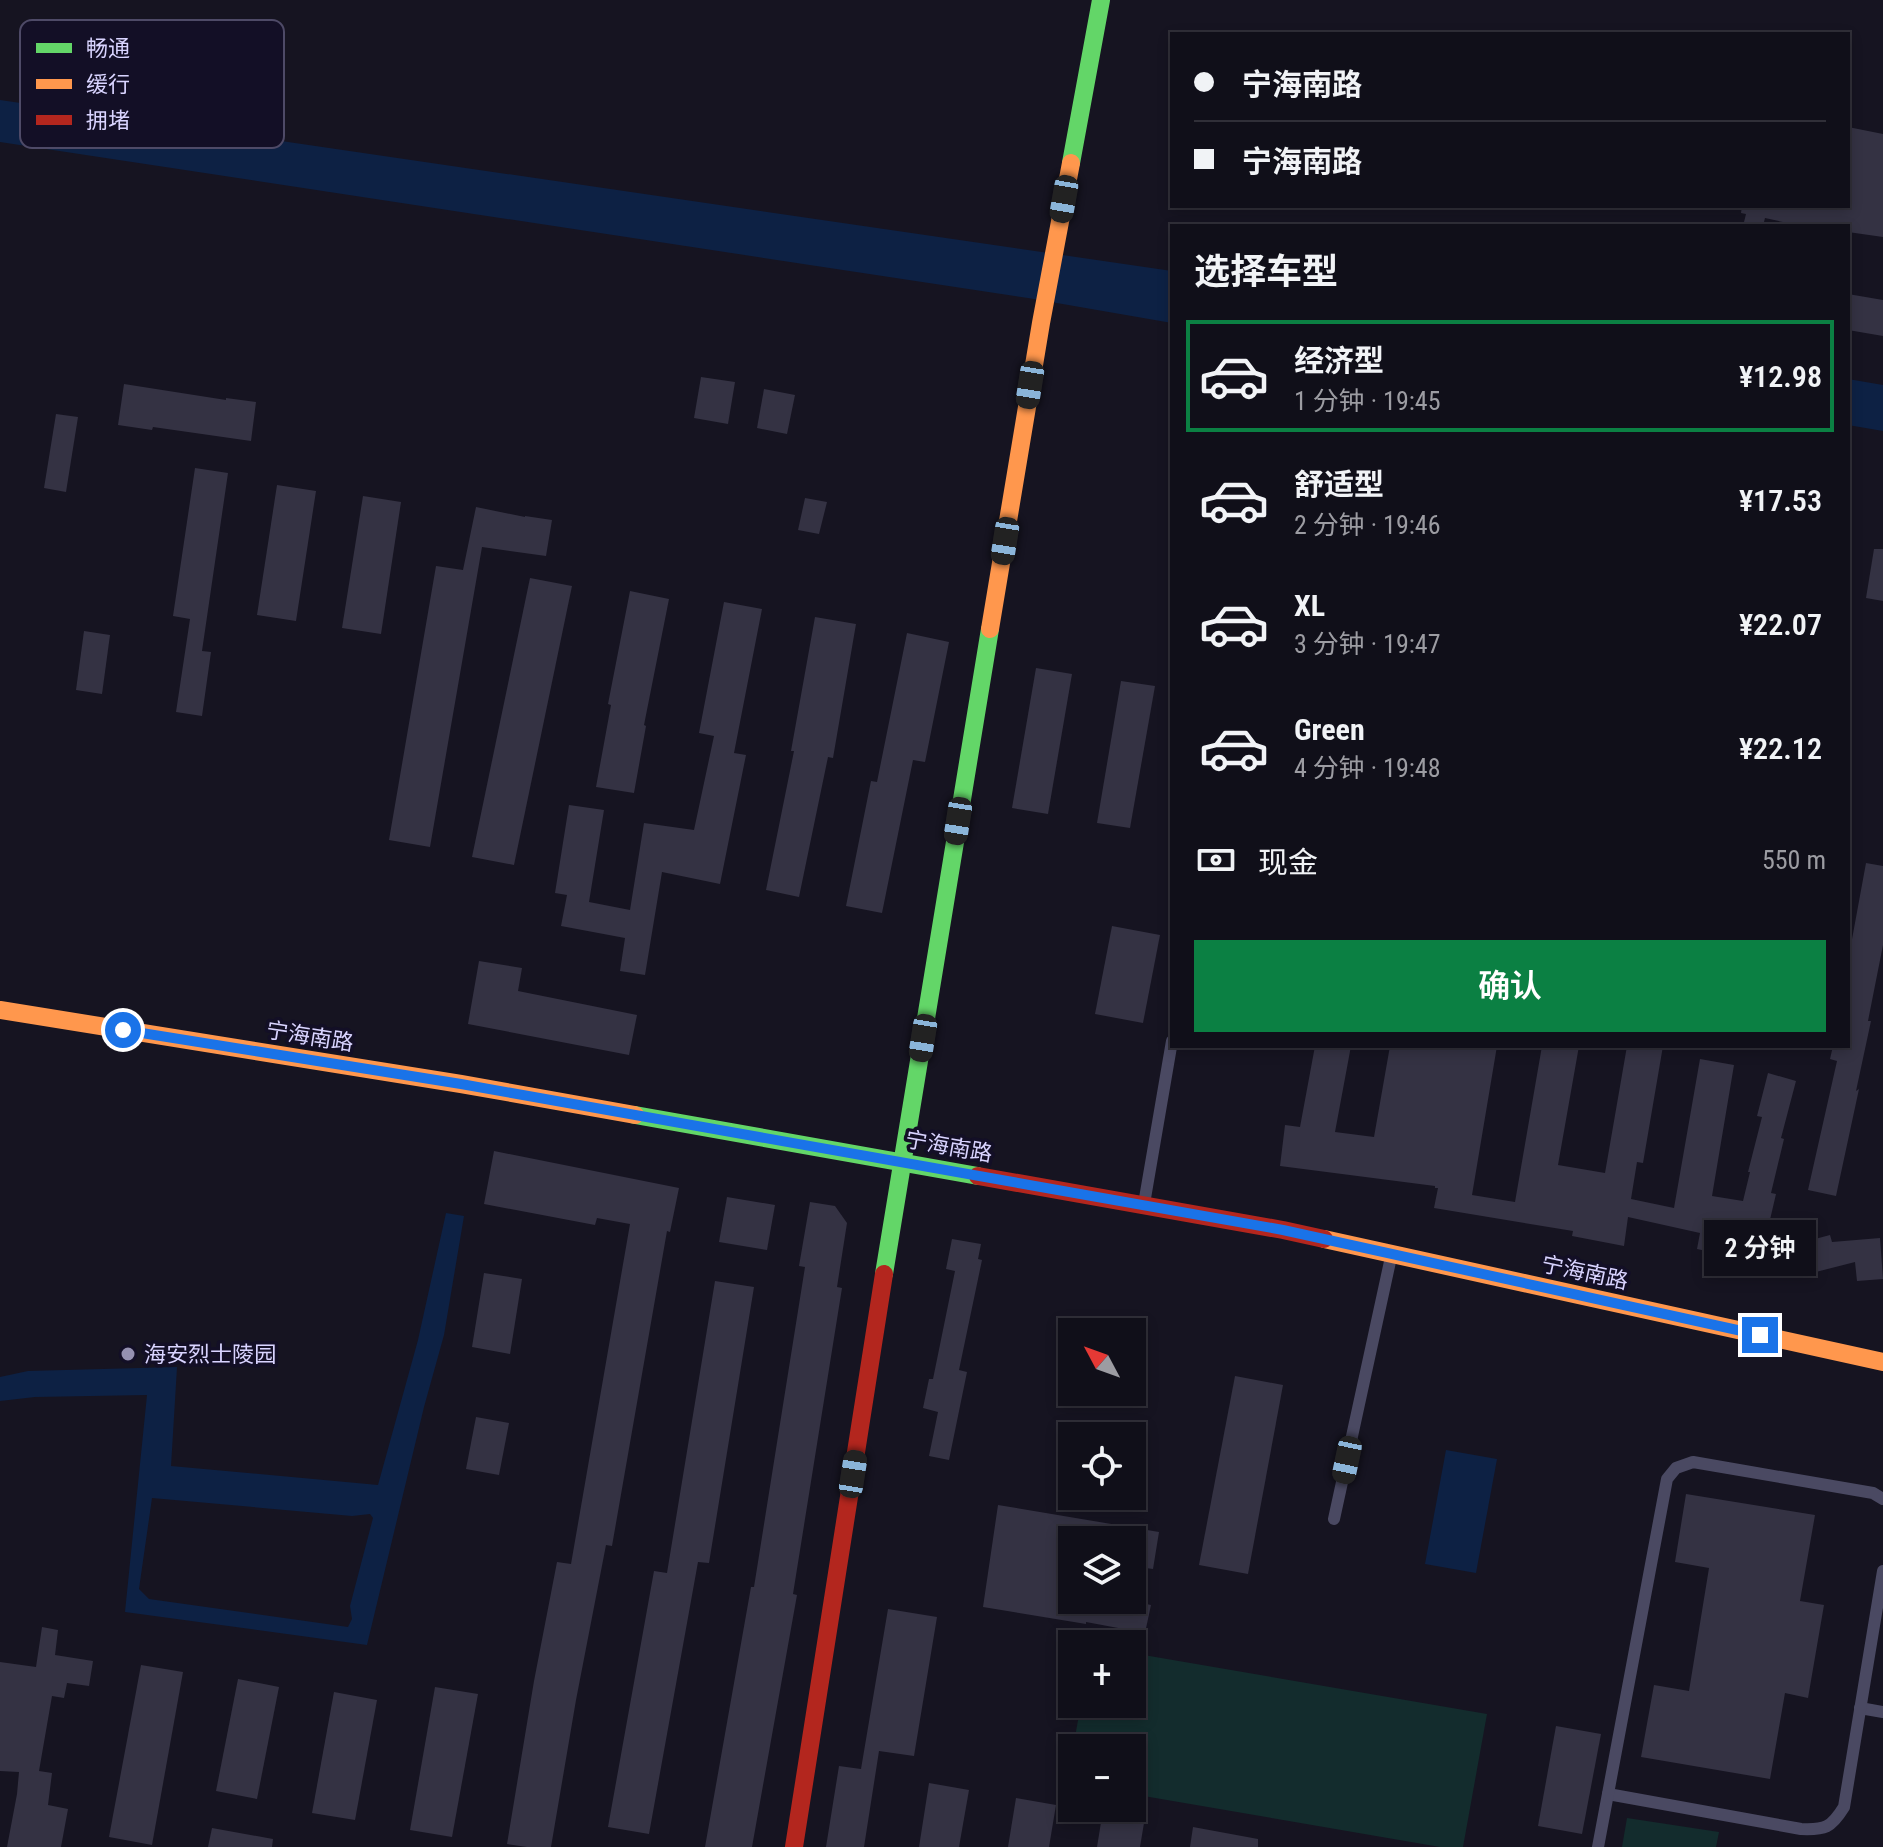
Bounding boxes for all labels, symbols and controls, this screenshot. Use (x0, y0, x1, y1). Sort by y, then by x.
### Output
legend (20, 20, 284, 148)
text: 畅通 (86, 36, 130, 61)
text: 宁海南路 (1242, 67, 1362, 102)
text: 缓行 (86, 72, 130, 97)
text: 拥堵 (86, 108, 130, 133)
text: 宁海南路 (1242, 144, 1362, 179)
car (1048, 173, 1080, 225)
text: 选择车型 (1194, 251, 1338, 293)
icon: car (1198, 340, 1270, 412)
text: 经济型 (1294, 343, 1384, 378)
car (1014, 359, 1046, 411)
text: ¥12.98 (1739, 359, 1822, 394)
text: 1 分钟 · 19:45 (1294, 386, 1440, 416)
icon: car (1198, 464, 1270, 536)
text: 舒适型 (1294, 467, 1384, 502)
text: ¥17.53 (1739, 483, 1822, 518)
text: 2 分钟 · 19:46 (1294, 510, 1440, 540)
car (989, 515, 1021, 567)
icon: car (1198, 588, 1270, 660)
text: XL (1294, 588, 1325, 623)
text: ¥22.07 (1739, 607, 1822, 642)
text: 3 分钟 · 19:47 (1294, 629, 1440, 659)
icon: car (1198, 712, 1270, 784)
text: Green (1294, 712, 1365, 747)
text: ¥22.12 (1739, 731, 1822, 766)
text: 4 分钟 · 19:48 (1294, 753, 1440, 783)
car (942, 795, 974, 847)
icon: cash (1194, 838, 1238, 882)
text: 现金 (1258, 845, 1318, 880)
text: 550 m (1762, 845, 1826, 875)
button: 确认 (1194, 940, 1826, 1032)
route start (105, 1012, 141, 1048)
car (907, 1012, 939, 1064)
street label: 宁海南路 (265, 1017, 355, 1056)
street label: 宁海南路 (903, 1127, 994, 1166)
callout: 2 分钟 (1704, 1219, 1816, 1275)
text: 2 分钟 (1724, 1233, 1796, 1263)
street label: 宁海南路 (1539, 1251, 1631, 1294)
route end (1742, 1317, 1778, 1353)
north arrow (1058, 1318, 1146, 1406)
map controls (1058, 1318, 1146, 1822)
place label: 海安烈士陵园 (144, 1342, 276, 1367)
marker: 海安烈士陵园 (119, 1345, 137, 1363)
button: locate (1058, 1422, 1146, 1510)
car (1330, 1434, 1364, 1486)
car (837, 1448, 869, 1500)
button: layers (1058, 1526, 1146, 1614)
button: + (1058, 1630, 1146, 1718)
button: − (1058, 1734, 1146, 1822)

